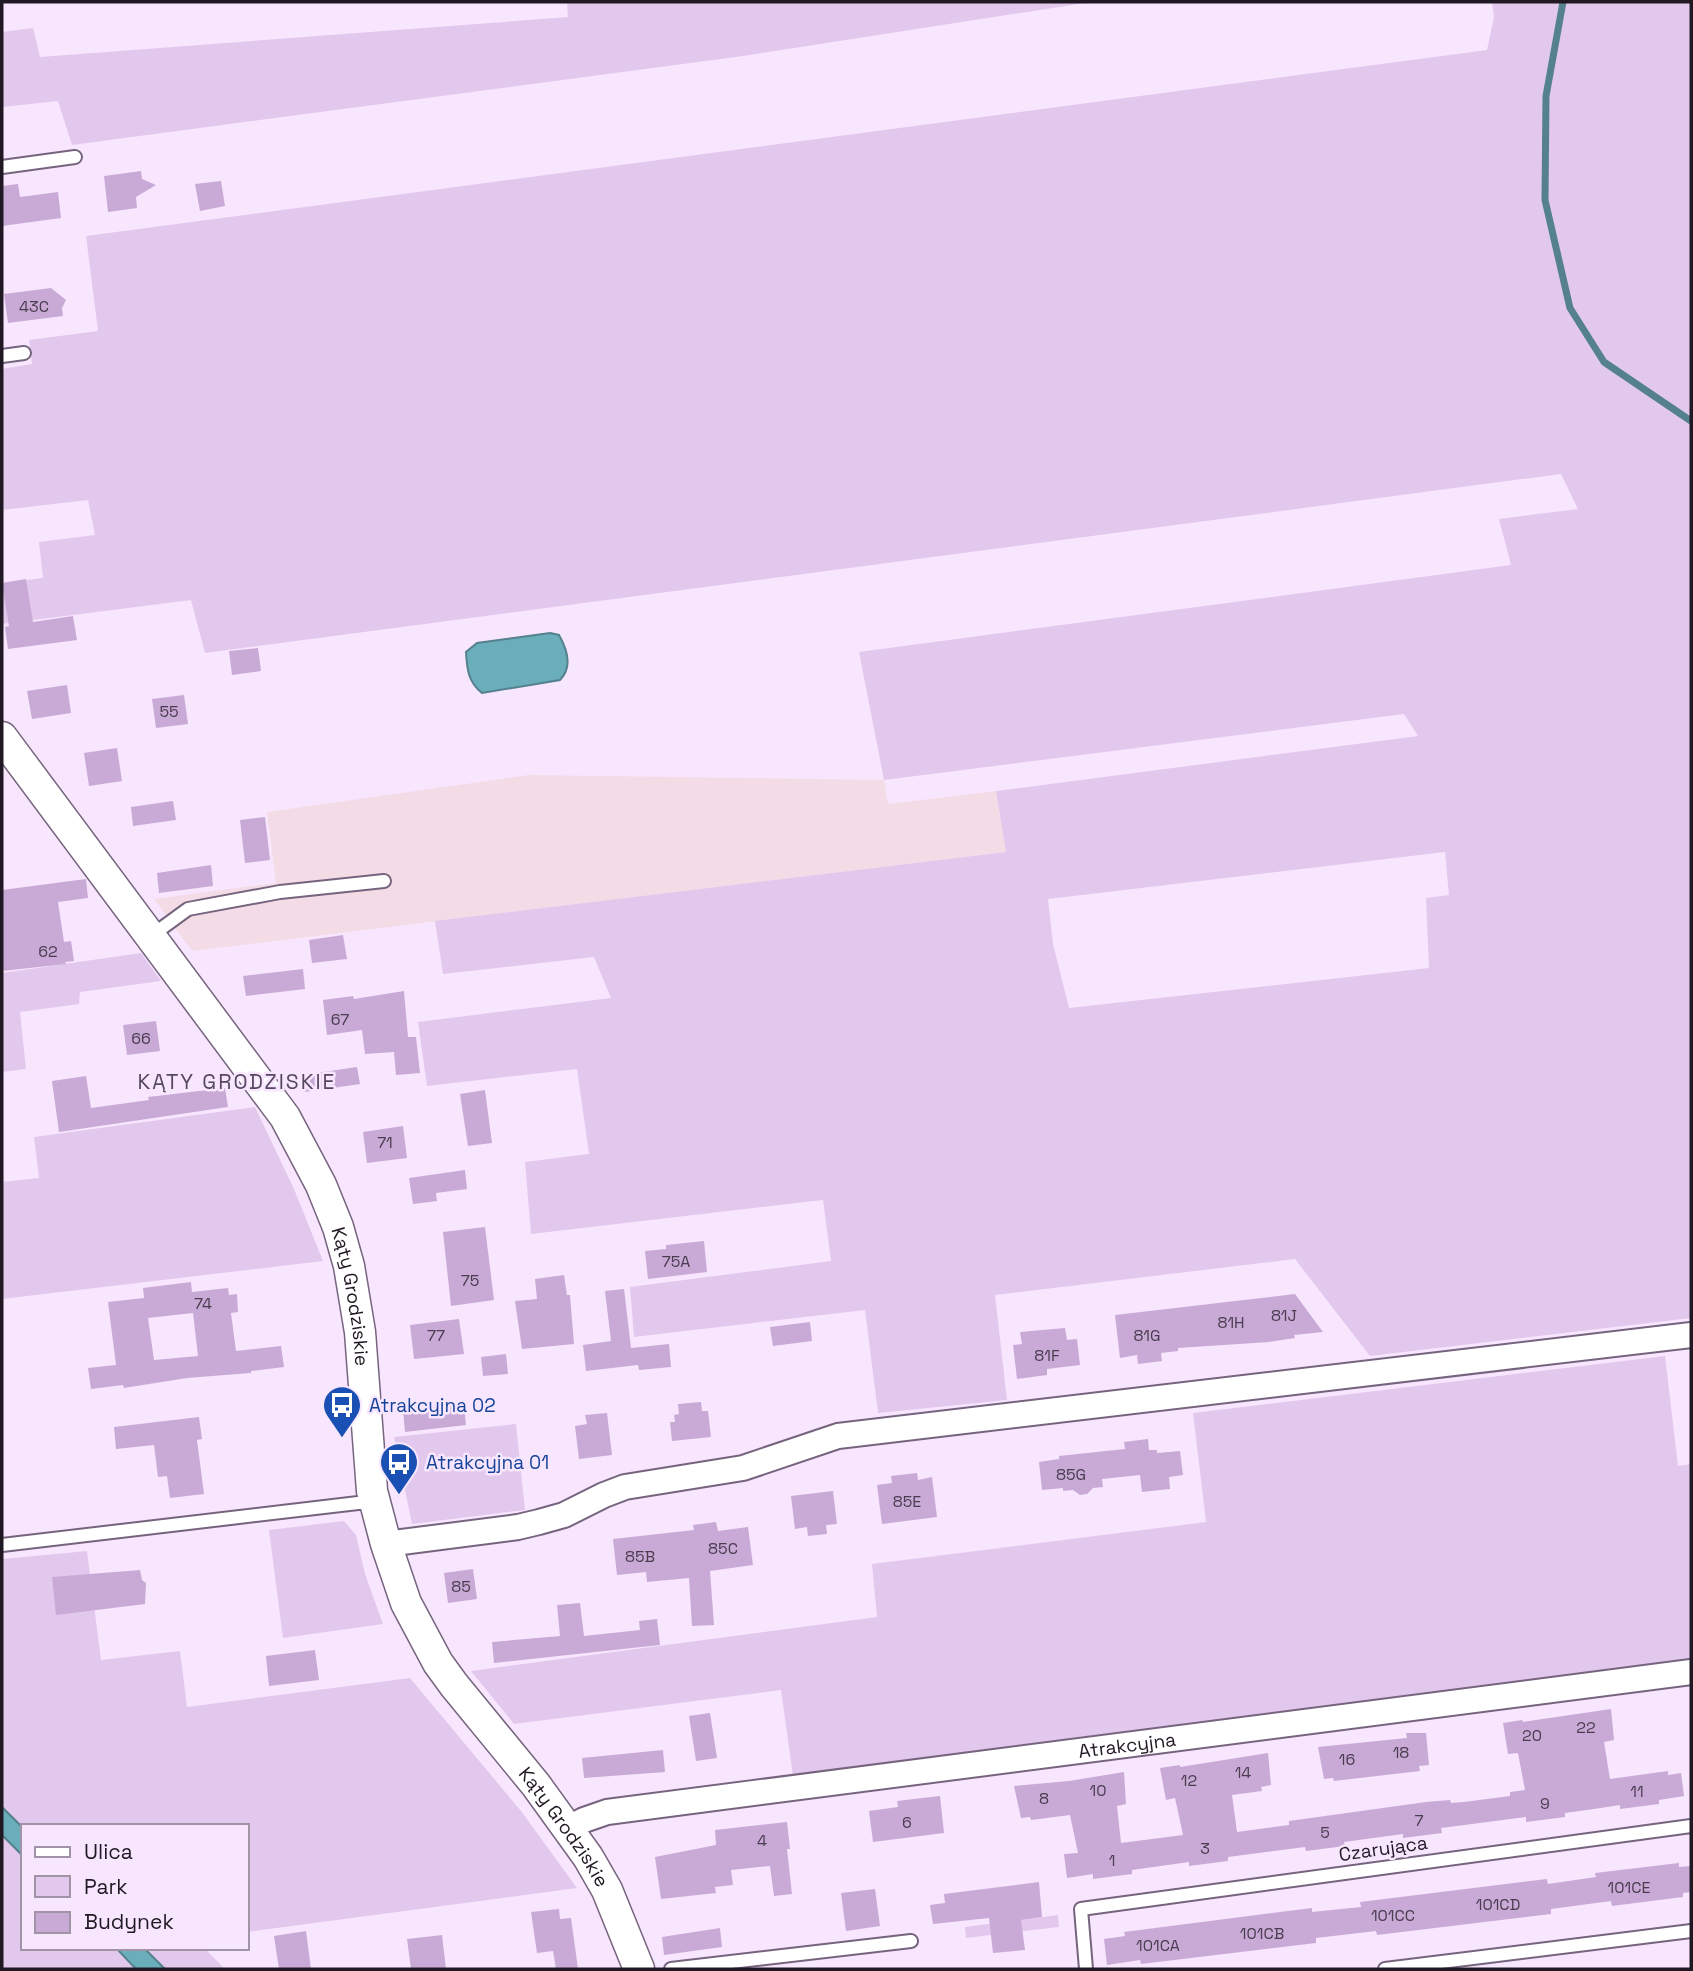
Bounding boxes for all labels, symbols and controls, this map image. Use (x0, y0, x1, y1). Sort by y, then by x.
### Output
house number: 43C (19, 296, 49, 317)
house number: 55 (159, 701, 179, 722)
house number: 62 (38, 941, 58, 962)
house number: 67 (331, 1009, 349, 1030)
house number: 66 (131, 1028, 151, 1049)
district label: KĄTY GRODZISKIE (138, 1068, 336, 1095)
house number: 71 (377, 1132, 393, 1153)
street label: Kąty Grodziskie (326, 1224, 375, 1367)
house number: 75A (662, 1251, 690, 1272)
house number: 75 (461, 1270, 479, 1291)
house number: 74 (194, 1293, 212, 1314)
house number: 81J (1271, 1305, 1297, 1326)
house number: 81H (1217, 1312, 1245, 1333)
house number: 77 (427, 1325, 445, 1346)
house number: 81G (1133, 1325, 1161, 1346)
house number: 81F (1034, 1345, 1060, 1366)
bus stop icon: Atrakcyjna 02 (321, 1384, 363, 1439)
place label: Atrakcyjna 02 (369, 1393, 496, 1418)
bus stop icon: Atrakcyjna 01 (378, 1441, 420, 1496)
place label: Atrakcyjna 01 (426, 1450, 549, 1475)
house number: 85G (1056, 1464, 1086, 1485)
house number: 85E (893, 1491, 921, 1512)
house number: 85C (708, 1538, 738, 1559)
house number: 85B (625, 1546, 655, 1567)
house number: 85 (451, 1576, 471, 1597)
house number: 22 (1576, 1717, 1596, 1738)
house number: 20 (1522, 1725, 1542, 1746)
street label: Atrakcyjna (1077, 1727, 1177, 1764)
house number: 18 (1393, 1742, 1409, 1763)
house number: 16 (1339, 1749, 1355, 1770)
street label: Kąty Grodziskie (513, 1762, 614, 1891)
house number: 14 (1235, 1762, 1251, 1783)
house number: 12 (1181, 1770, 1197, 1791)
house number: 10 (1090, 1780, 1106, 1801)
house number: 11 (1630, 1781, 1644, 1802)
house number: 8 (1039, 1788, 1049, 1809)
house number: 9 (1540, 1793, 1550, 1814)
house number: 7 (1414, 1810, 1424, 1831)
house number: 6 (902, 1812, 912, 1833)
house number: 5 (1320, 1822, 1330, 1843)
legend (21, 1824, 248, 1950)
house number: 4 (757, 1830, 767, 1851)
street label: Czarująca (1337, 1830, 1429, 1867)
text: Ulica (84, 1838, 133, 1865)
house number: 3 (1200, 1838, 1210, 1859)
house number: 1 (1109, 1850, 1115, 1871)
text: Park (84, 1873, 128, 1900)
house number: 101CE (1608, 1877, 1650, 1898)
house number: 101CD (1476, 1894, 1520, 1915)
house number: 101CC (1371, 1905, 1415, 1926)
text: Budynek (84, 1908, 174, 1935)
house number: 101CB (1240, 1923, 1284, 1944)
house number: 101CA (1136, 1935, 1180, 1956)

